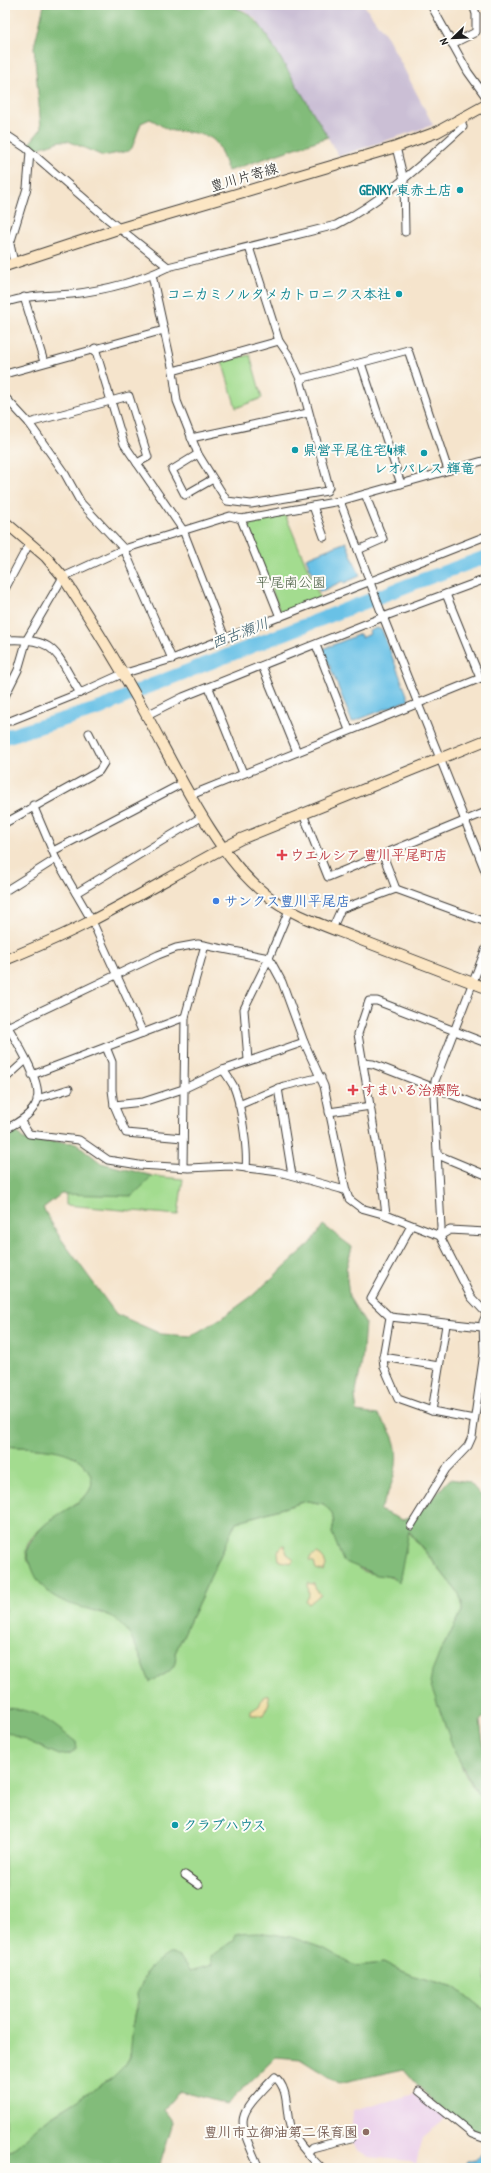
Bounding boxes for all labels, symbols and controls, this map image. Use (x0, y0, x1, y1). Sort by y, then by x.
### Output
north arrow (433, 18, 473, 58)
text: N (436, 36, 451, 47)
street label: 豊川片寄線 (208, 158, 280, 195)
place label: GENKY 東赤土店 (359, 180, 452, 199)
marker: GENKY 東赤土店 (455, 185, 465, 195)
place label: コニカミノルタメカトロニクス本社 (167, 284, 391, 303)
marker: コニカミノルタメカトロニクス本社 (394, 289, 404, 299)
place label: 県営平尾住宅4棟 (303, 440, 407, 459)
marker: 県営平尾住宅4棟 (290, 445, 300, 455)
marker: レオパレス 輝竜 (419, 448, 429, 458)
place label: レオパレス 輝竜 (373, 458, 475, 477)
park label: 平尾南公園 (256, 572, 326, 591)
water label: 西古瀬川 (208, 612, 272, 653)
place label: ウエルシア 豊川平尾町店 (290, 845, 448, 864)
marker: ウエルシア 豊川平尾町店 (277, 850, 287, 860)
place label: サンクス豊川平尾店 (224, 891, 350, 910)
marker: サンクス豊川平尾店 (211, 896, 221, 906)
place label: すまいる治療院 (362, 1080, 460, 1099)
marker: すまいる治療院 (347, 1084, 359, 1096)
place label: クラブハウス (183, 1815, 266, 1834)
marker: クラブハウス (170, 1820, 180, 1830)
place label: 豊川市立御油第二保育園 (204, 2122, 358, 2141)
marker: 豊川市立御油第二保育園 (361, 2127, 371, 2137)

